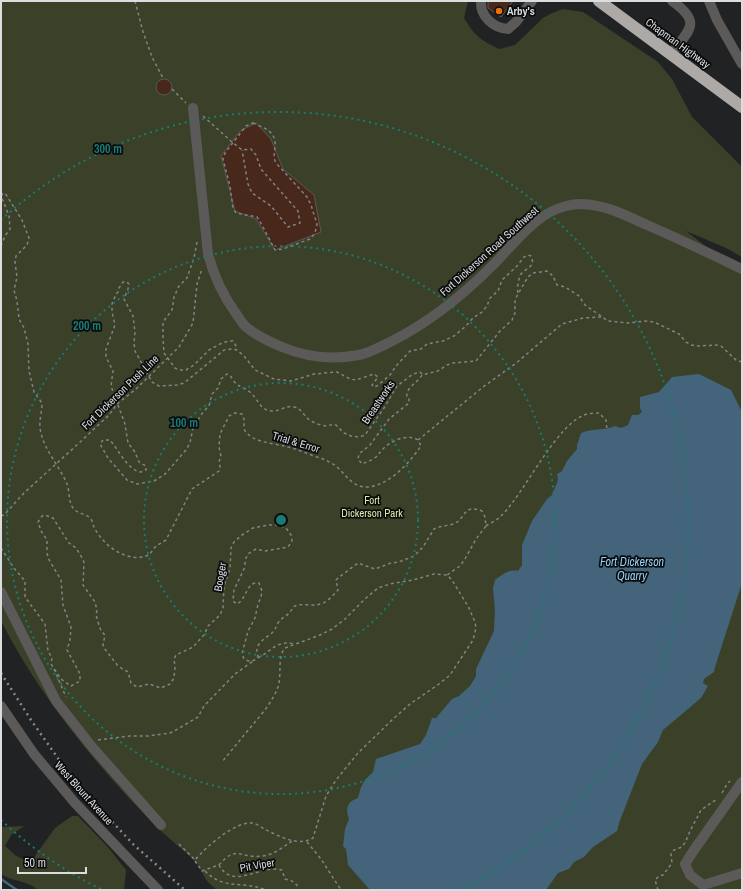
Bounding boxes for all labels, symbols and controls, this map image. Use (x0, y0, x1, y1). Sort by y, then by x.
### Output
place label: Arby's (507, 4, 535, 18)
marker: Arby's (494, 6, 504, 16)
street label: Chapman Highway (643, 15, 714, 71)
text: 300 m (94, 141, 122, 157)
street label: Fort Dickerson Road Southwest (437, 203, 541, 299)
text: 200 m (73, 318, 101, 334)
street label: Fort Dickerson Push Line (79, 352, 161, 432)
street label: Breastworks (358, 377, 398, 426)
text: 100 m (170, 415, 198, 431)
street label: Trial & Error (271, 428, 321, 456)
park label: Fort Dickerson Park (341, 493, 403, 520)
centre of rings (274, 513, 288, 527)
water label: Fort Dickerson Quarry (600, 554, 664, 584)
street label: Booger (211, 561, 229, 593)
street label: West Blount Avenue (52, 758, 116, 828)
scale bar (18, 849, 86, 875)
text: 50 m (24, 855, 46, 871)
street label: Pit Viper (239, 855, 275, 875)

